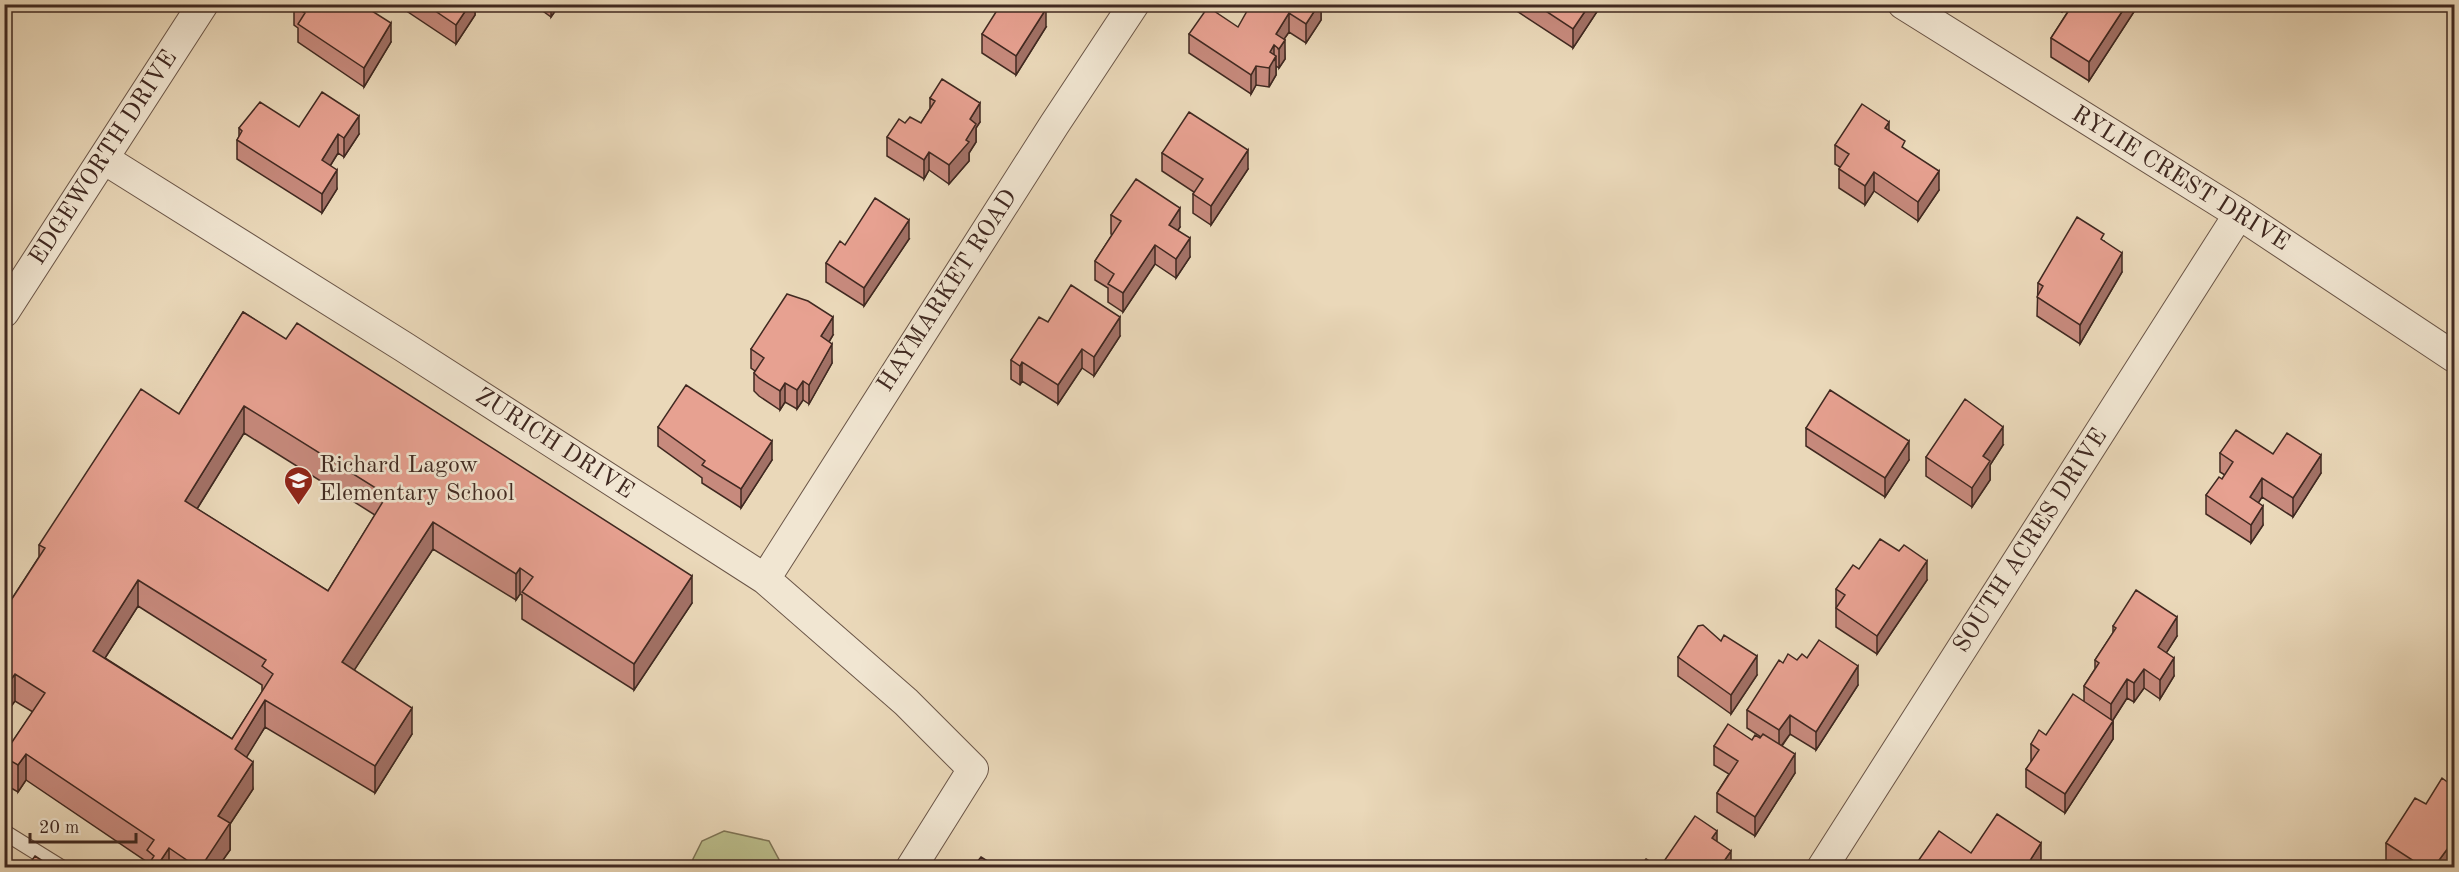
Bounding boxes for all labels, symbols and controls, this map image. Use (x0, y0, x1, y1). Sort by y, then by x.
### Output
street label: EDGEWORTH DRIVE (26, 46, 182, 270)
street label: RYLIE CREST DRIVE (2067, 102, 2293, 256)
street label: HAYMARKET ROAD (874, 186, 1022, 396)
street label: ZURICH DRIVE (471, 384, 637, 504)
street label: SOUTH ACRES DRIVE (1950, 425, 2112, 657)
place label: Richard Lagow Elementary School (319, 454, 514, 506)
school or university icon: Richard Lagow Elementary School (282, 464, 314, 506)
scale bar (30, 806, 136, 844)
text: 20 m (39, 819, 79, 837)

